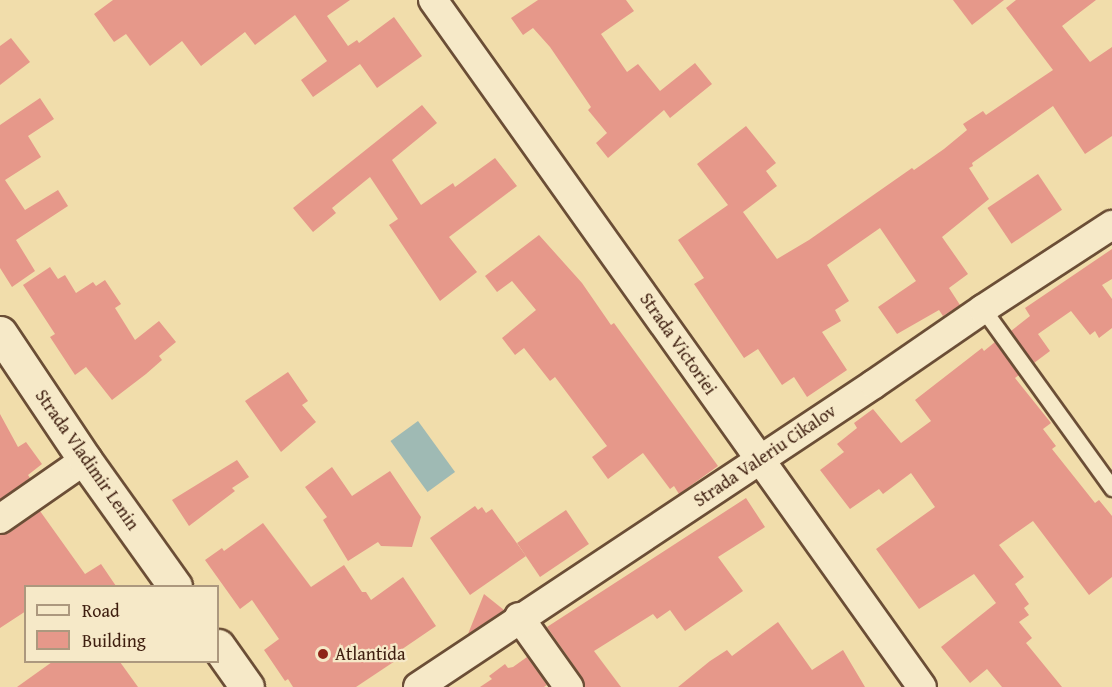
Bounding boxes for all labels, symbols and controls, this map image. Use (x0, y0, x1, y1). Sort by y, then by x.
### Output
street label: Strada Victoriei (635, 289, 721, 399)
street label: Strada Vladimir Lenin (30, 386, 144, 534)
street label: Strada Valeriu Cikalov (690, 400, 840, 512)
legend (24, 585, 219, 663)
text: Road (82, 597, 120, 624)
text: Building (82, 627, 146, 654)
place label: Atlantida (335, 643, 405, 665)
marker: Atlantida (316, 647, 330, 661)

